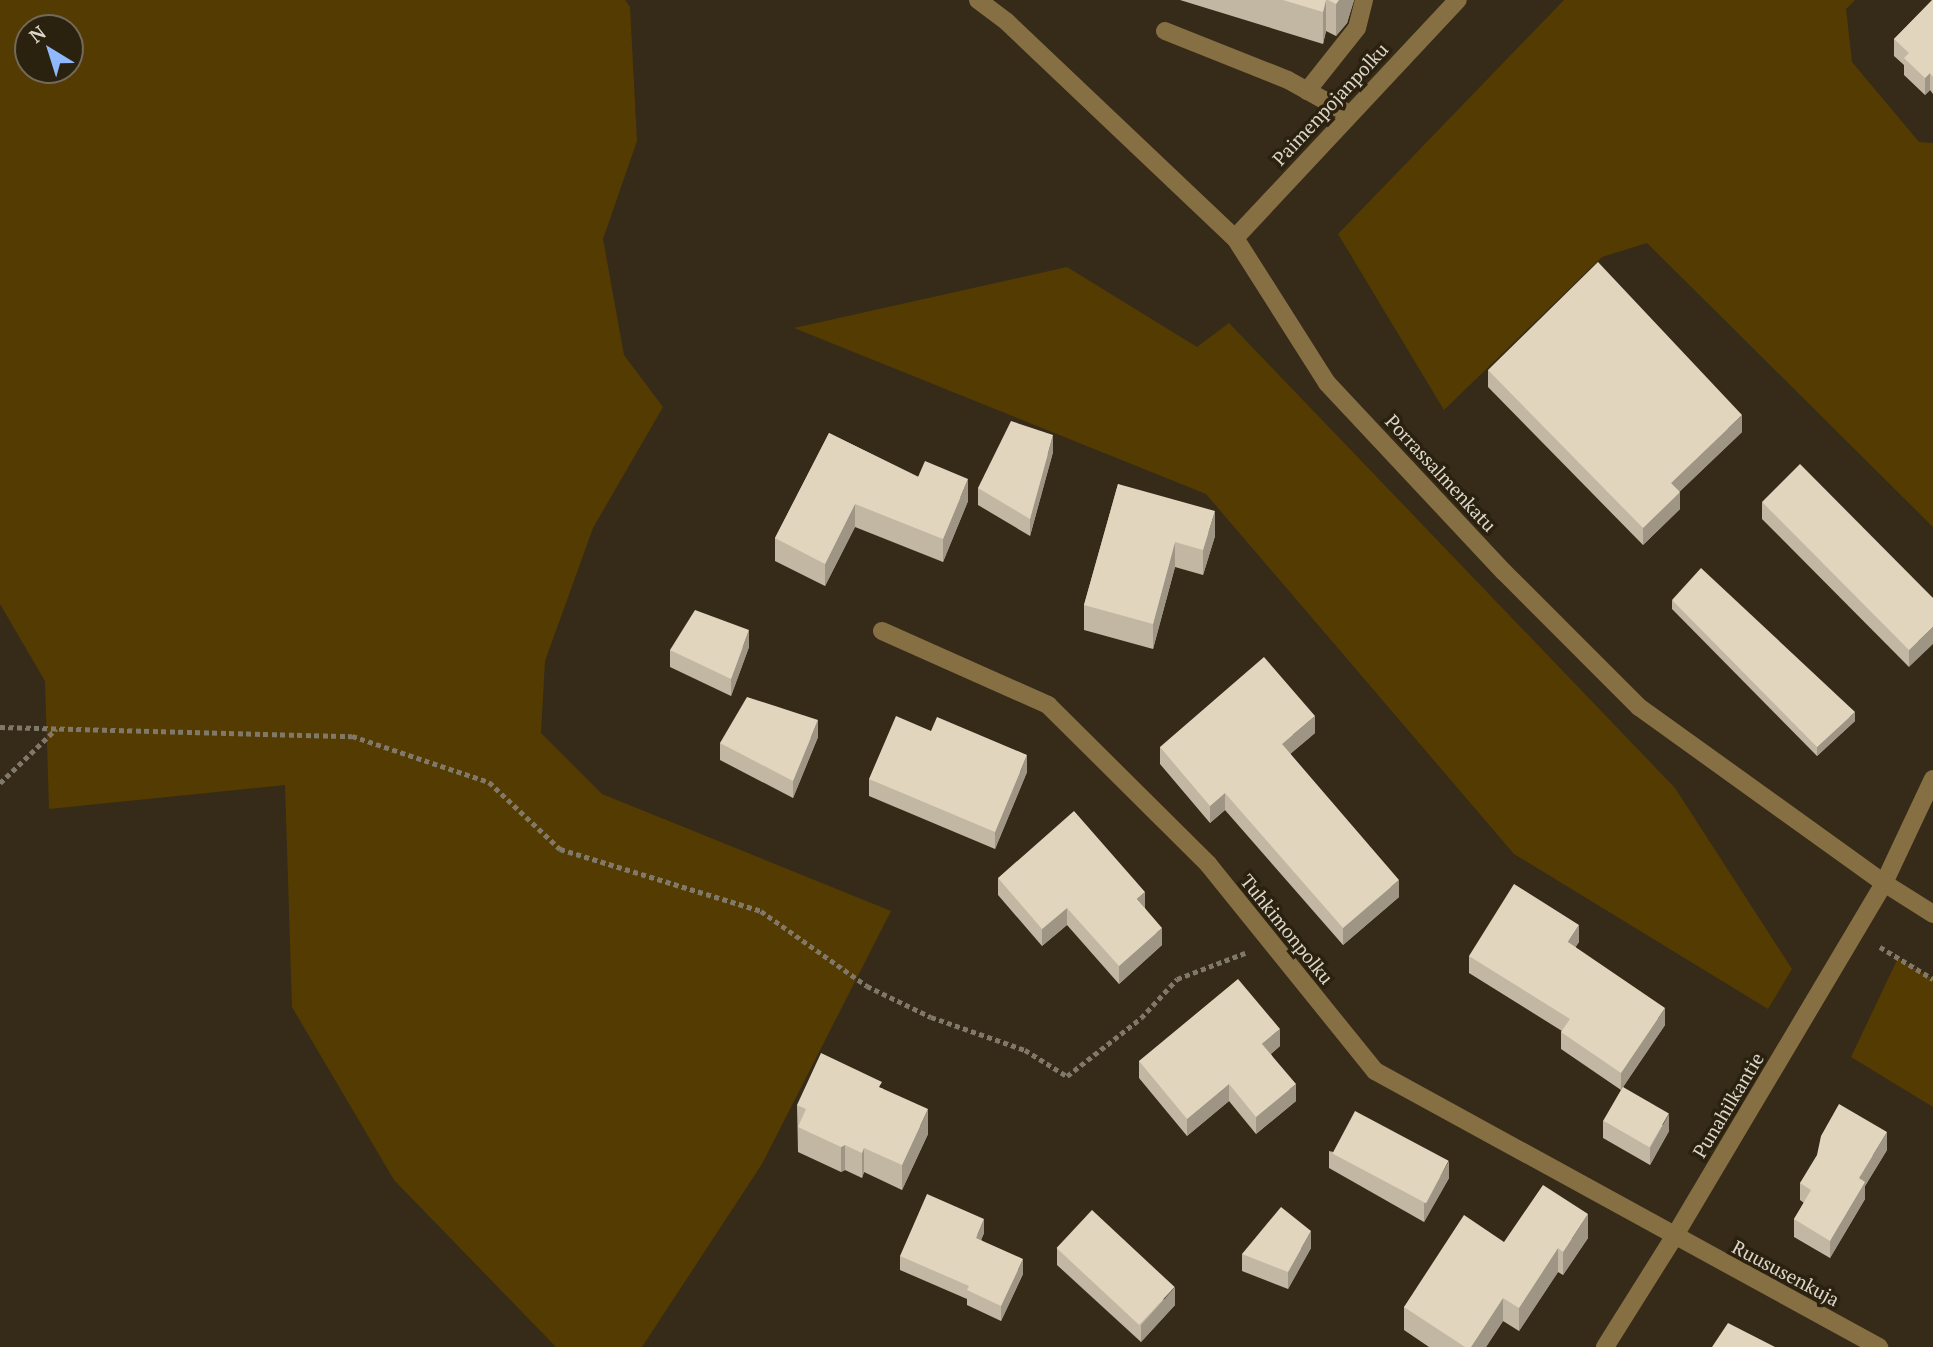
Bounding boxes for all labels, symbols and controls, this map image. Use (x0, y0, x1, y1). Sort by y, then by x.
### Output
north arrow (14, 14, 84, 84)
text: N (24, 19, 50, 48)
street label: Paimenpojanpolku (1267, 38, 1393, 170)
street label: Porrassalmenkatu (1381, 410, 1501, 536)
street label: Tuhkimonpolku (1236, 870, 1338, 988)
street label: Punahilkantie (1688, 1048, 1768, 1162)
street label: Ruususenkuja (1729, 1235, 1843, 1311)

